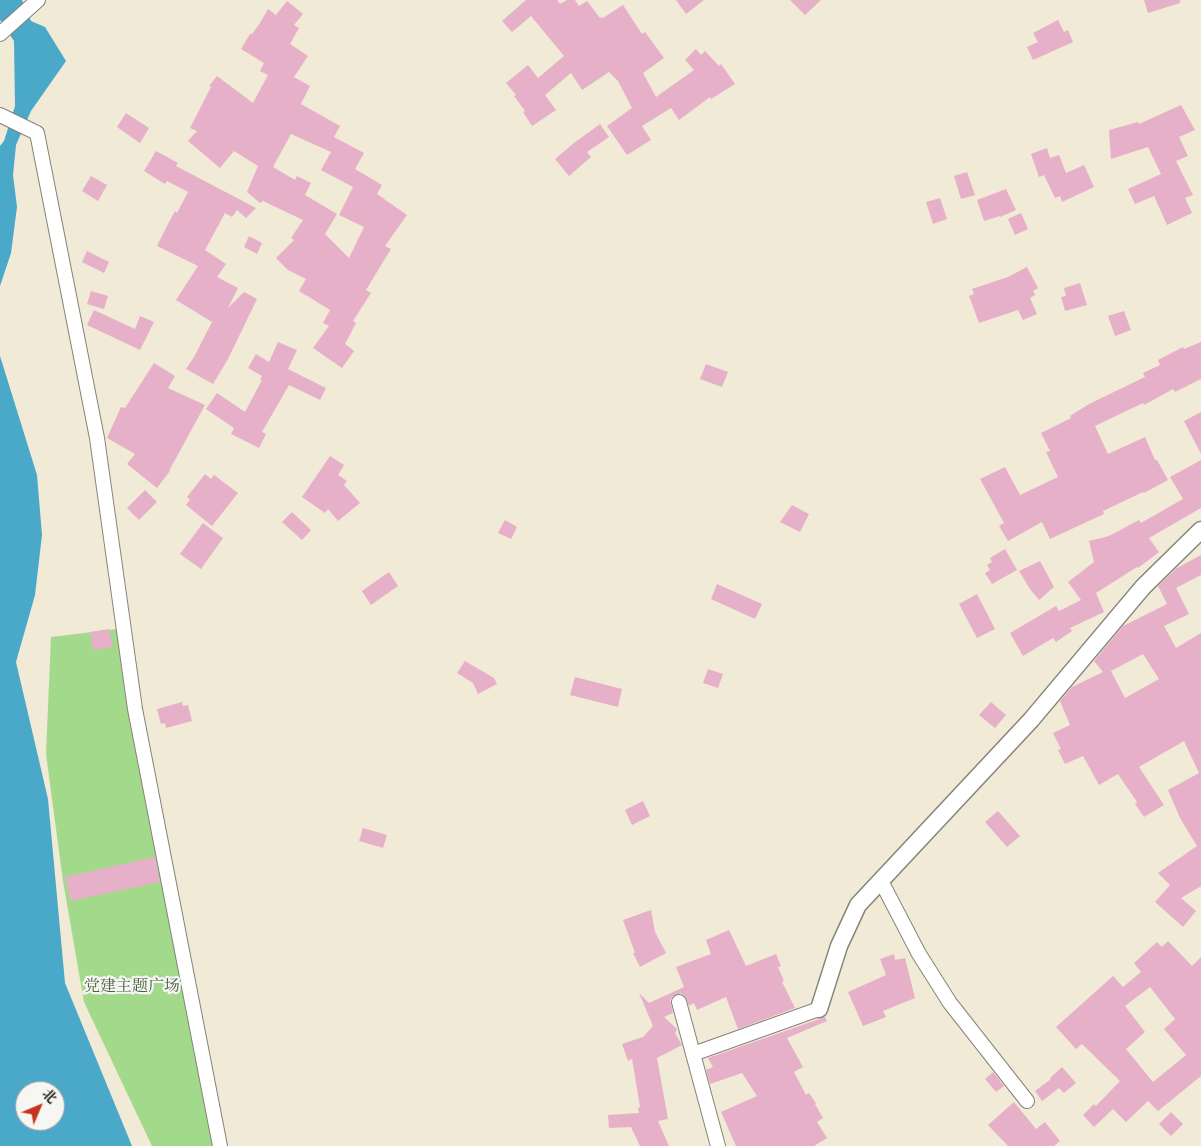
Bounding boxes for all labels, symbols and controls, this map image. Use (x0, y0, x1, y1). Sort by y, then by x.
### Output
park label: 党建主题广场 (84, 977, 180, 997)
north arrow (15, 1081, 65, 1131)
text: 北 (38, 1084, 62, 1108)

